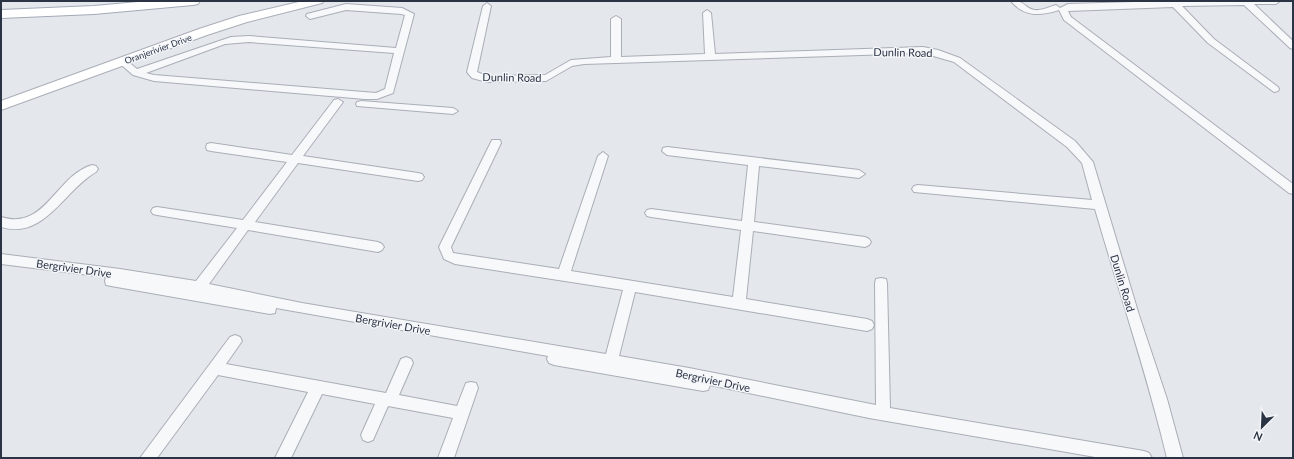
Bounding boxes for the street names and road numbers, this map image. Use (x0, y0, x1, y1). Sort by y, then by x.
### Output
street label: Oranjerivier Drive (123, 32, 193, 66)
street label: Dunlin Road (873, 45, 933, 59)
street label: Dunlin Road (482, 70, 542, 84)
street label: Dunlin Road (1108, 253, 1138, 313)
street label: Bergrivier Drive (35, 256, 113, 280)
street label: Bergrivier Drive (354, 311, 432, 337)
street label: Bergrivier Drive (674, 366, 752, 394)

